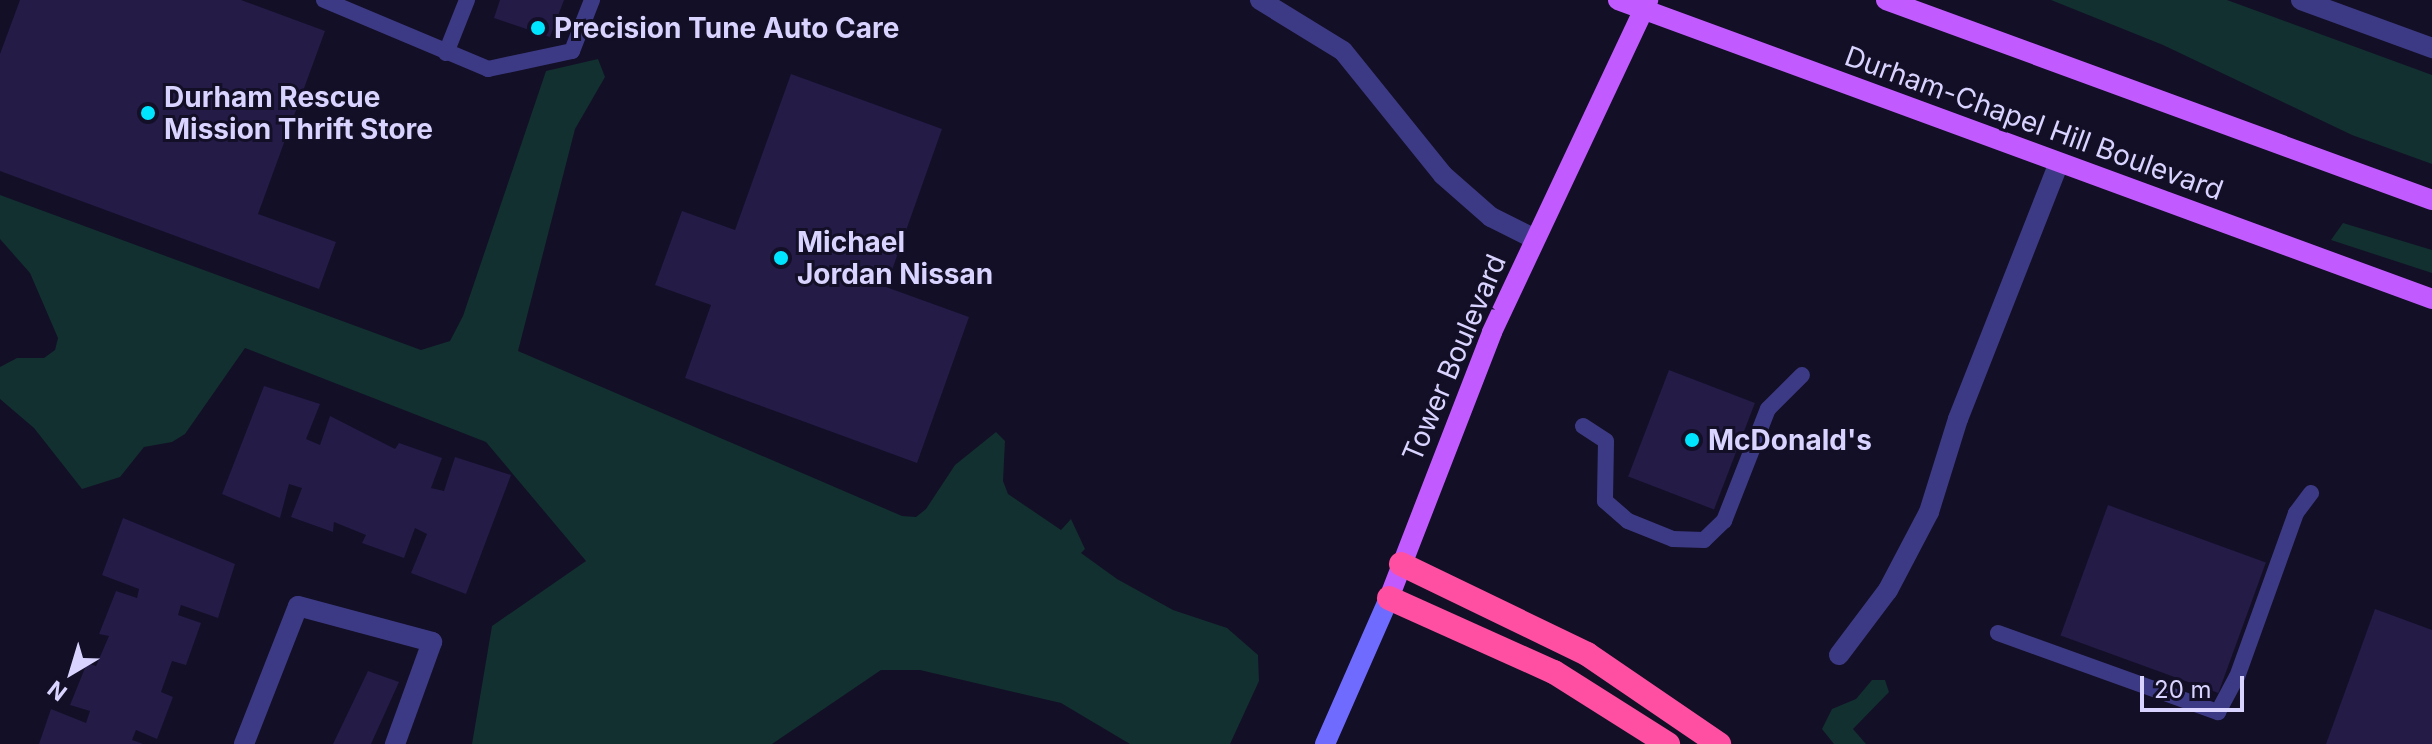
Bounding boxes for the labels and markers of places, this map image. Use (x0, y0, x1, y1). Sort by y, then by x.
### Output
place label: Precision Tune Auto Care (554, 11, 899, 45)
marker: Precision Tune Auto Care (529, 19, 547, 37)
place label: Durham Rescue Mission Thrift Store (164, 80, 433, 146)
marker: Durham Rescue Mission Thrift Store (139, 104, 157, 122)
place label: Michael Jordan Nissan (797, 225, 993, 291)
marker: Michael Jordan Nissan (772, 249, 790, 267)
place label: McDonald's (1708, 423, 1872, 457)
marker: McDonald's (1683, 431, 1701, 449)

